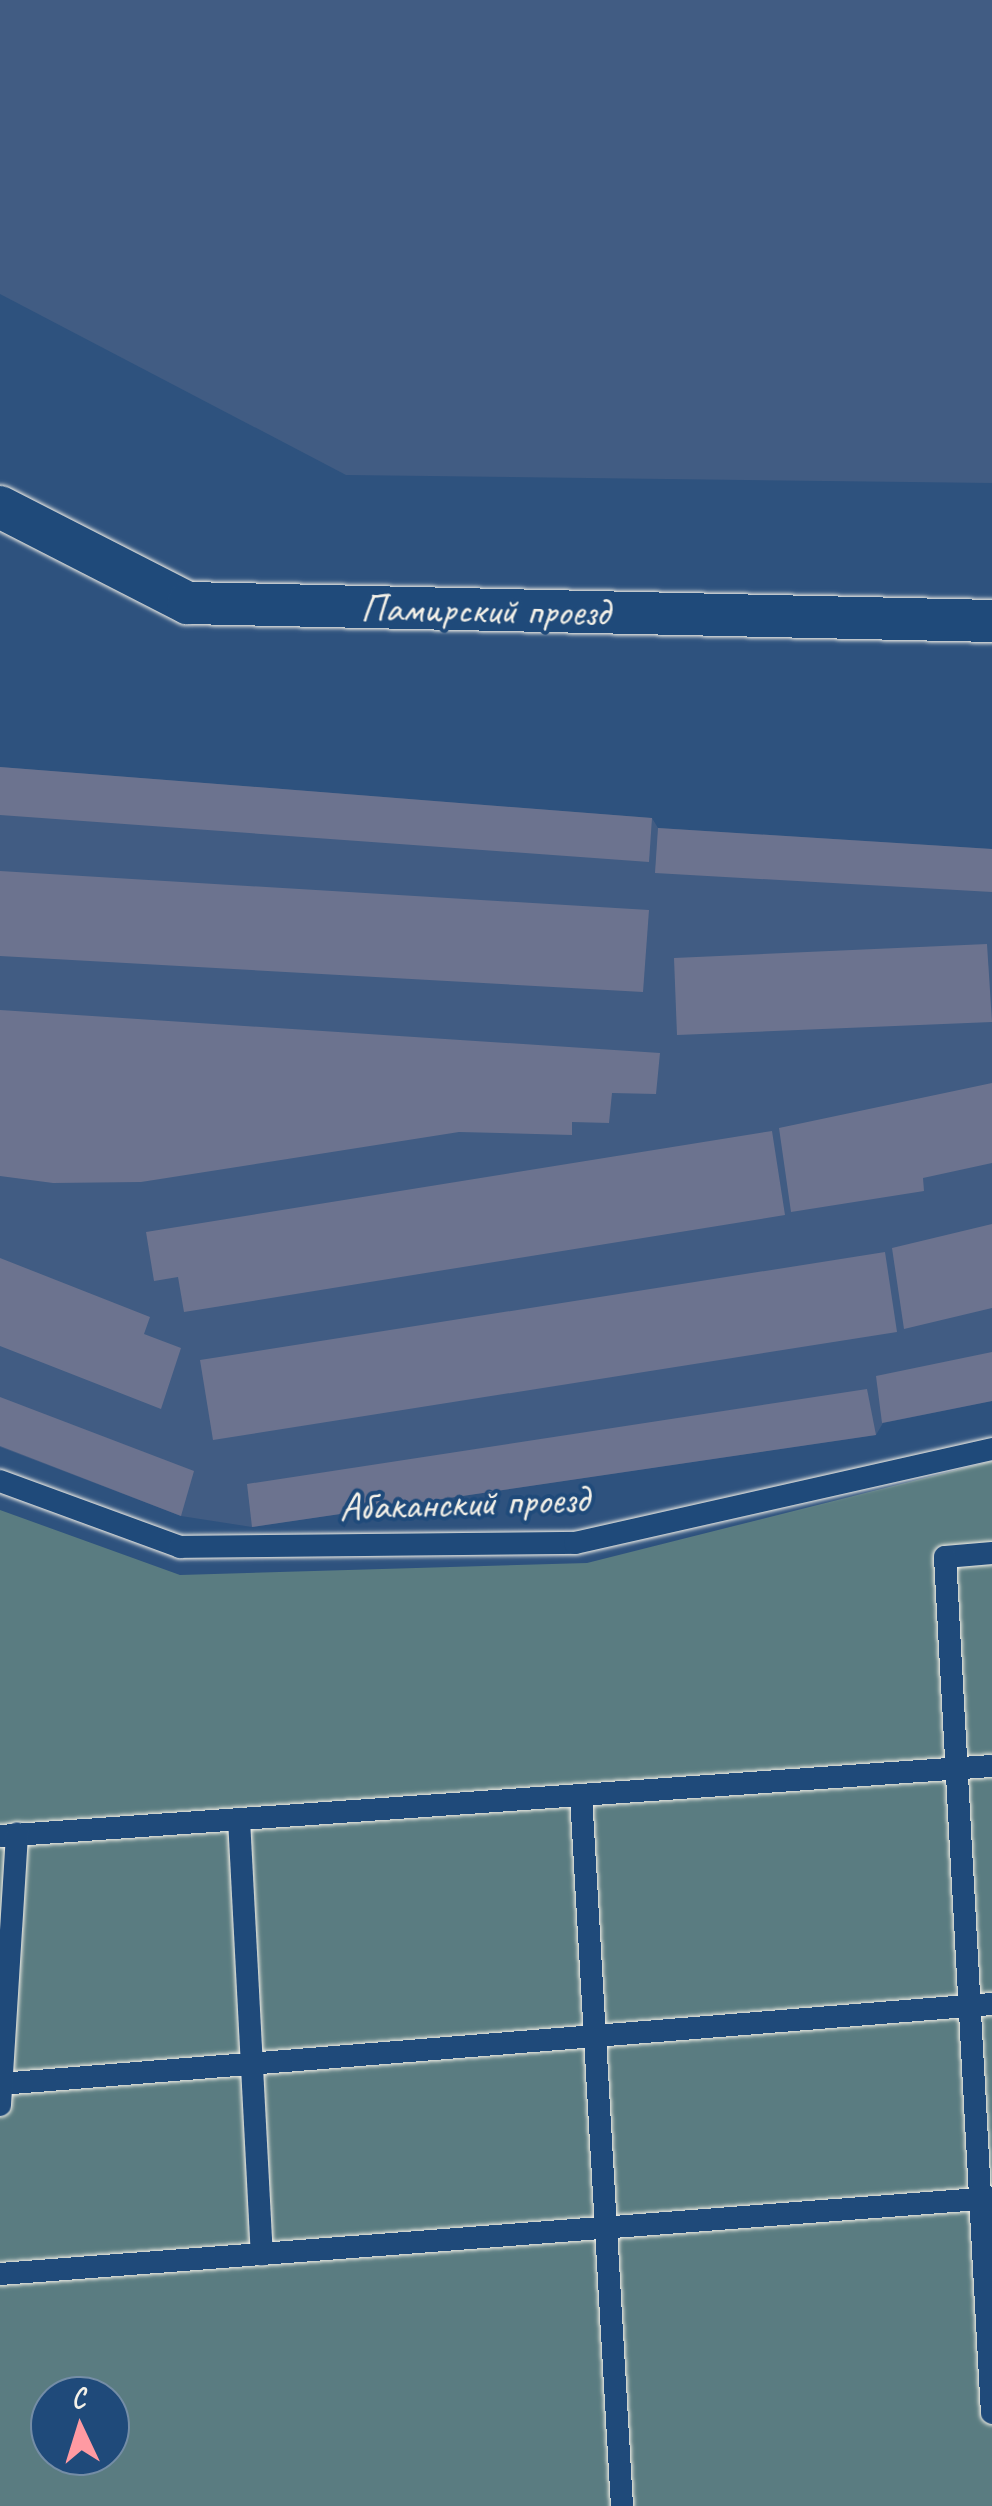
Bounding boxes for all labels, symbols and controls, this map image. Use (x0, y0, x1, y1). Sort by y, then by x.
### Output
street label: Памирский проезд (360, 584, 610, 636)
street label: Абаканский проезд (338, 1475, 590, 1531)
north arrow (30, 2376, 130, 2476)
text: С (70, 2380, 86, 2416)

